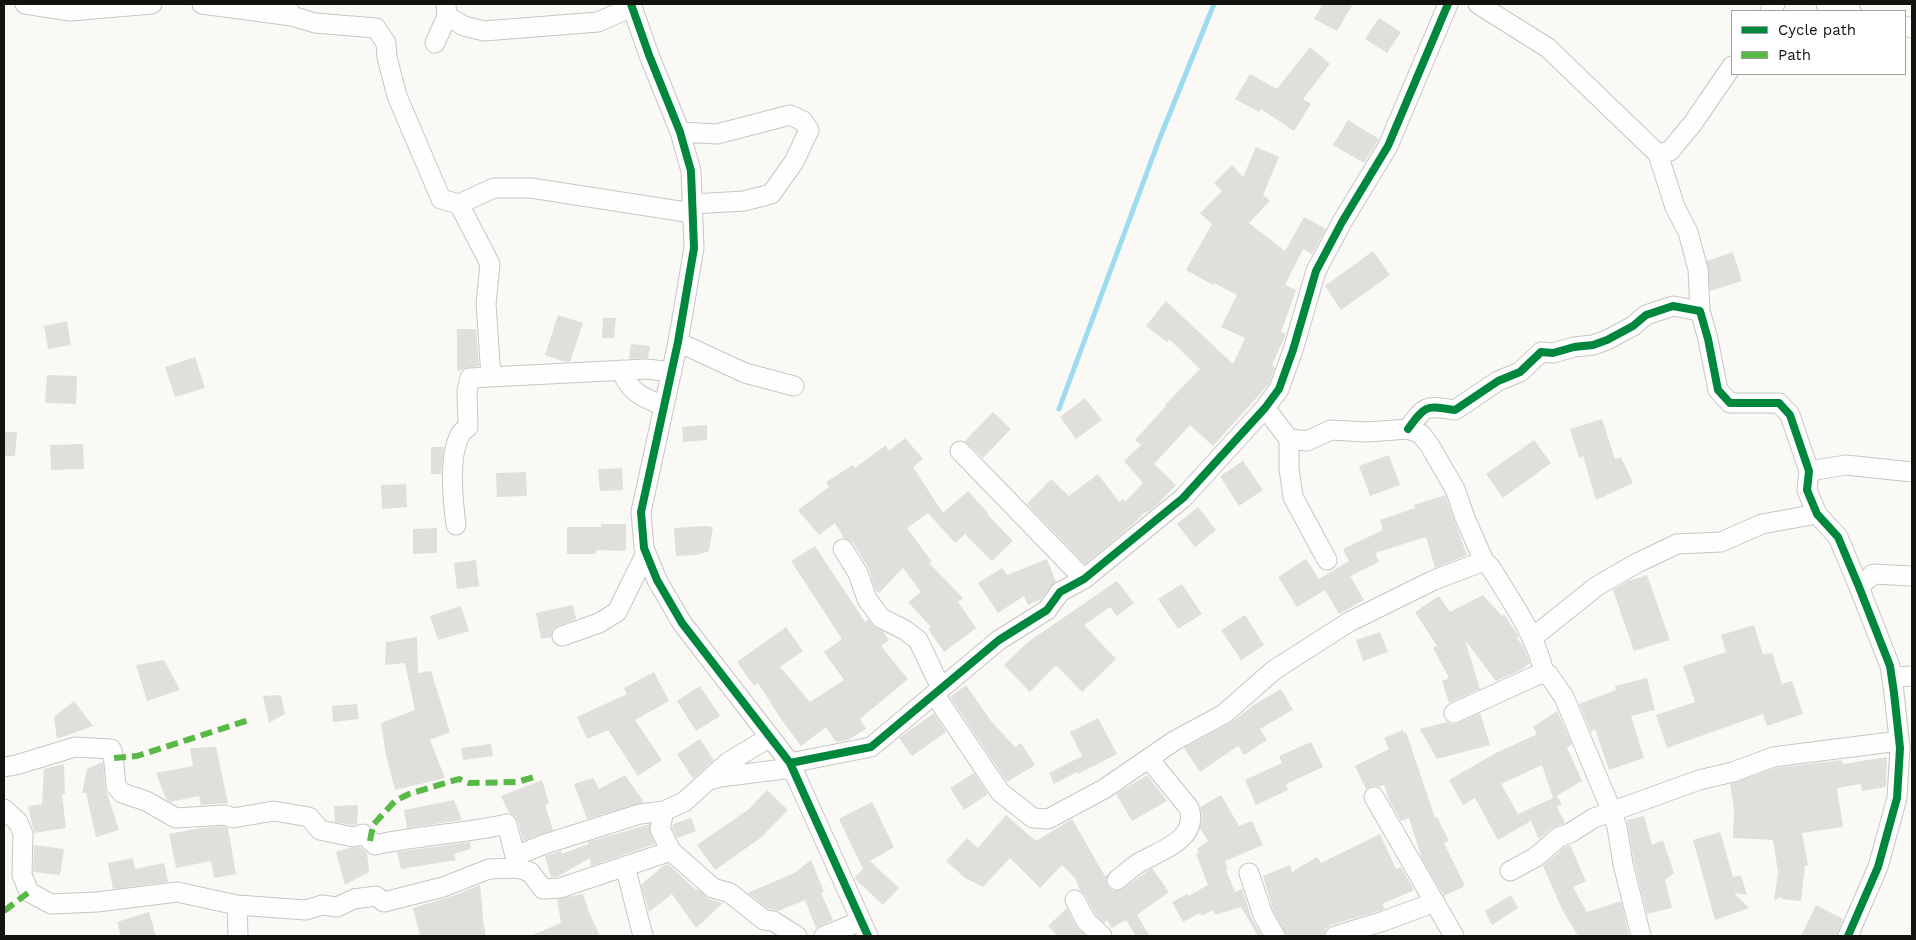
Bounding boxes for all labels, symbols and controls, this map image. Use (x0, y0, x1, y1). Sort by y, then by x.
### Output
legend (1731, 10, 1906, 75)
text: Cycle path (1778, 21, 1856, 39)
text: Path (1778, 46, 1811, 64)

